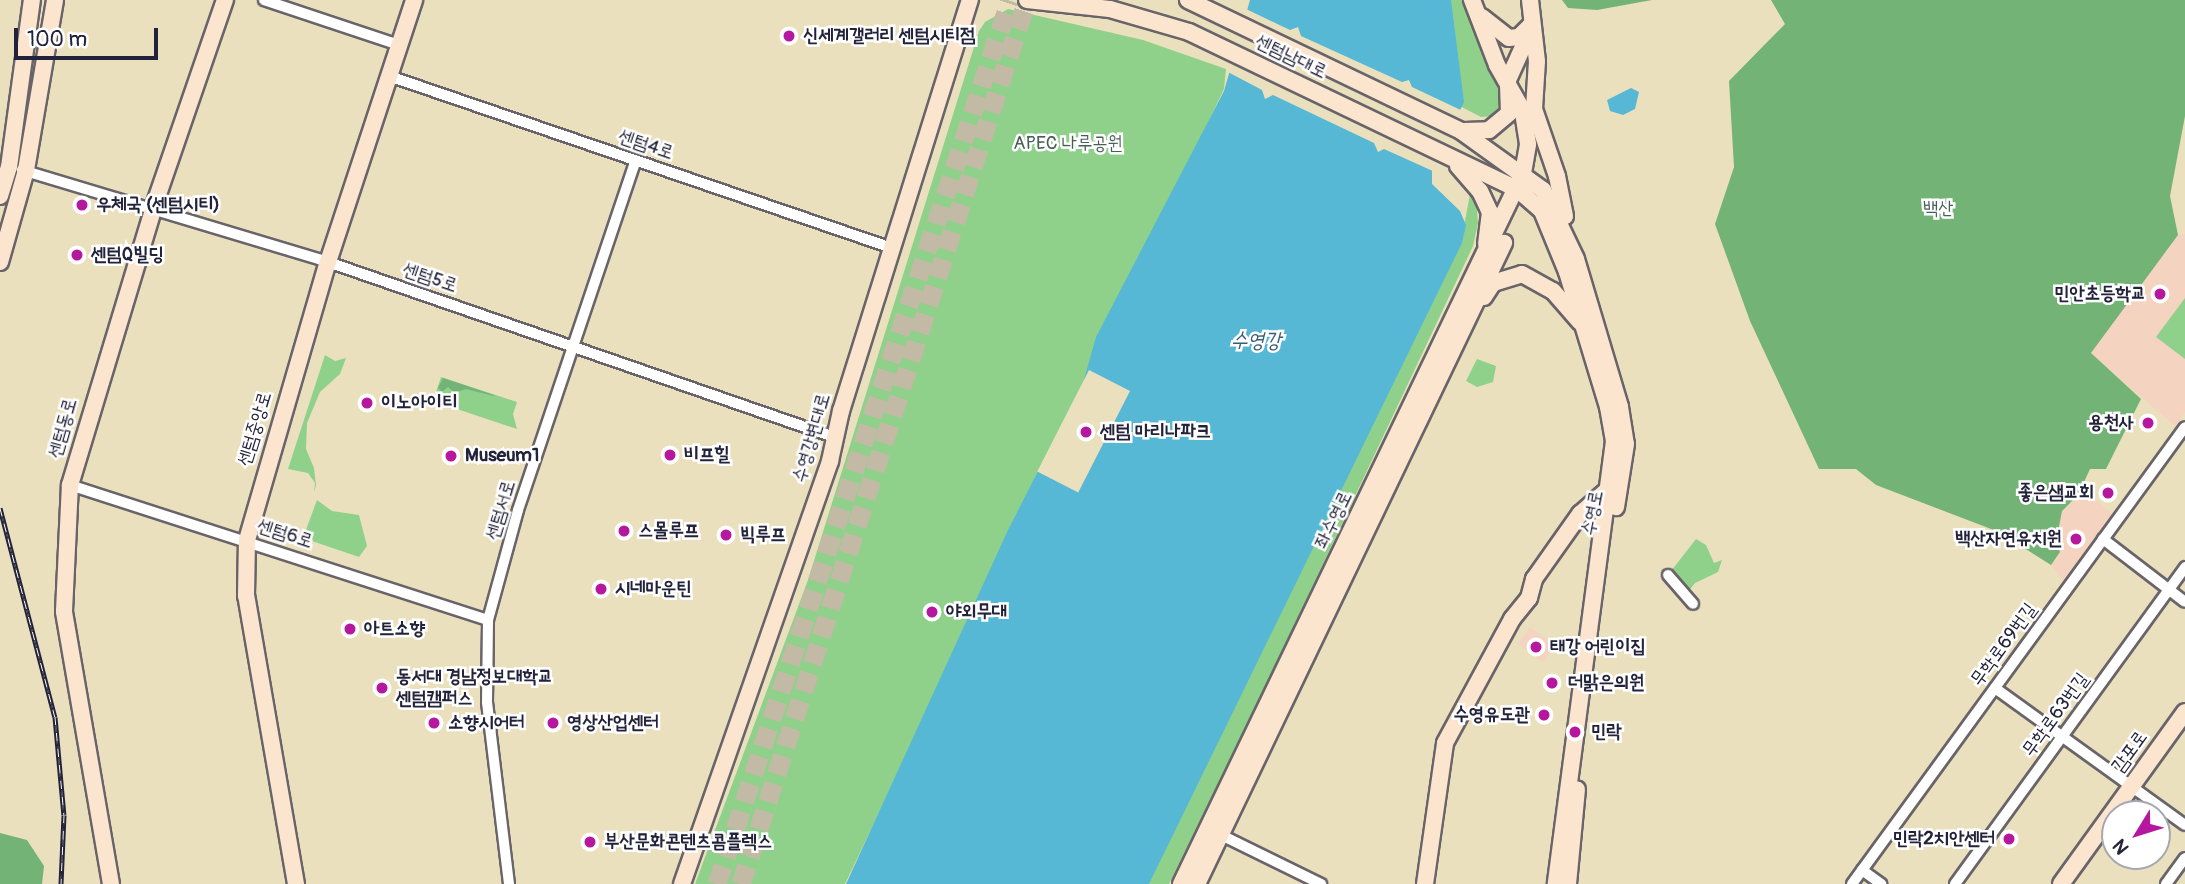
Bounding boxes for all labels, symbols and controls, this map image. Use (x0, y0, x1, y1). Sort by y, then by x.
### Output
scale bar (18, 14, 161, 58)
place label: 신세계갤러리 센텀시티점 (803, 25, 975, 47)
text: 100 m (27, 26, 87, 53)
marker: 신세계갤러리 센텀시티점 (781, 28, 797, 44)
street label: 센텀남대로 (1252, 30, 1330, 84)
street label: 센텀4로 (615, 125, 677, 165)
park label: APEC 나루공원 (1013, 133, 1123, 155)
place label: 우체국 (센텀시티) (96, 194, 220, 216)
marker: 우체국 (센텀시티) (74, 197, 90, 213)
park label: 백산 (1923, 198, 1953, 220)
place label: 센텀Q빌딩 (91, 244, 164, 266)
marker: 센텀Q빌딩 (69, 247, 85, 263)
street label: 센텀5로 (400, 258, 460, 298)
place label: 민안초등학교 (2054, 283, 2146, 305)
marker: 민안초등학교 (2152, 286, 2168, 302)
water label: 수영강 (1231, 328, 1281, 354)
street label: 센텀중앙로 (233, 389, 277, 469)
street label: 수영강변대로 (788, 391, 836, 485)
place label: 이노아이티 (381, 392, 457, 414)
street label: 센텀동로 (44, 395, 82, 461)
marker: 이노아이티 (359, 395, 375, 411)
place label: 용천사 (2088, 412, 2134, 434)
marker: 용천사 (2140, 415, 2156, 431)
place label: 센텀 마리나파크 (1100, 421, 1211, 443)
marker: 센텀 마리나파크 (1078, 424, 1094, 440)
place label: 비프힐 (684, 444, 730, 466)
place label: Museum1 (465, 445, 539, 467)
marker: 비프힐 (662, 447, 678, 463)
marker: Museum1 (443, 448, 459, 464)
street label: 센텀서로 (481, 477, 521, 543)
place label: 좋은샘교회 (2018, 482, 2094, 504)
marker: 좋은샘교회 (2100, 485, 2116, 501)
street label: 좌수영로 (1310, 488, 1358, 552)
street label: 수영로 (1577, 488, 1609, 538)
street label: 센텀6로 (254, 514, 316, 554)
place label: 스몰루프 (638, 520, 699, 542)
marker: 스몰루프 (616, 523, 632, 539)
place label: 빅루프 (740, 524, 786, 546)
marker: 빅루프 (718, 527, 734, 543)
place label: 백산자연유치원 (1955, 528, 2062, 550)
marker: 백산자연유치원 (2068, 531, 2084, 547)
place label: 시네마운틴 (615, 578, 691, 600)
marker: 시네마운틴 (593, 581, 609, 597)
street label: 무학로69번길 (1966, 599, 2042, 691)
place label: 야외무대 (946, 601, 1007, 623)
marker: 야외무대 (924, 604, 940, 620)
place label: 아트소향 (364, 618, 425, 640)
marker: 아트소향 (342, 621, 358, 637)
place label: 태강 어린이집 (1550, 636, 1646, 658)
marker: 태강 어린이집 (1528, 639, 1544, 655)
place label: 동서대 경남정보대학교 센텀캠퍼스 (396, 666, 553, 710)
street label: 무학로63번길 (2018, 669, 2094, 761)
place label: 더맑은의원 (1568, 672, 1644, 694)
marker: 더맑은의원 (1542, 673, 1562, 693)
marker: 동서대 경남정보대학교 센텀캠퍼스 (374, 680, 390, 696)
place label: 수영유도관 (1454, 704, 1530, 726)
marker: 수영유도관 (1536, 707, 1552, 723)
place label: 소향시어터 (448, 712, 524, 734)
place label: 영상산업센터 (567, 712, 659, 734)
marker: 소향시어터 (426, 715, 442, 731)
marker: 영상산업센터 (545, 715, 561, 731)
place label: 민락 (1591, 721, 1622, 743)
marker: 민락 (1565, 722, 1585, 742)
street label: 감포로 (2107, 727, 2153, 777)
north arrow (2101, 800, 2171, 870)
place label: 민락2치안센터 (1893, 828, 1995, 850)
place label: 부산문화콘텐츠콤플렉스 (604, 831, 772, 853)
marker: 민락2치안센터 (2001, 831, 2017, 847)
marker: 부산문화콘텐츠콤플렉스 (582, 834, 598, 850)
text: N (2108, 834, 2134, 859)

